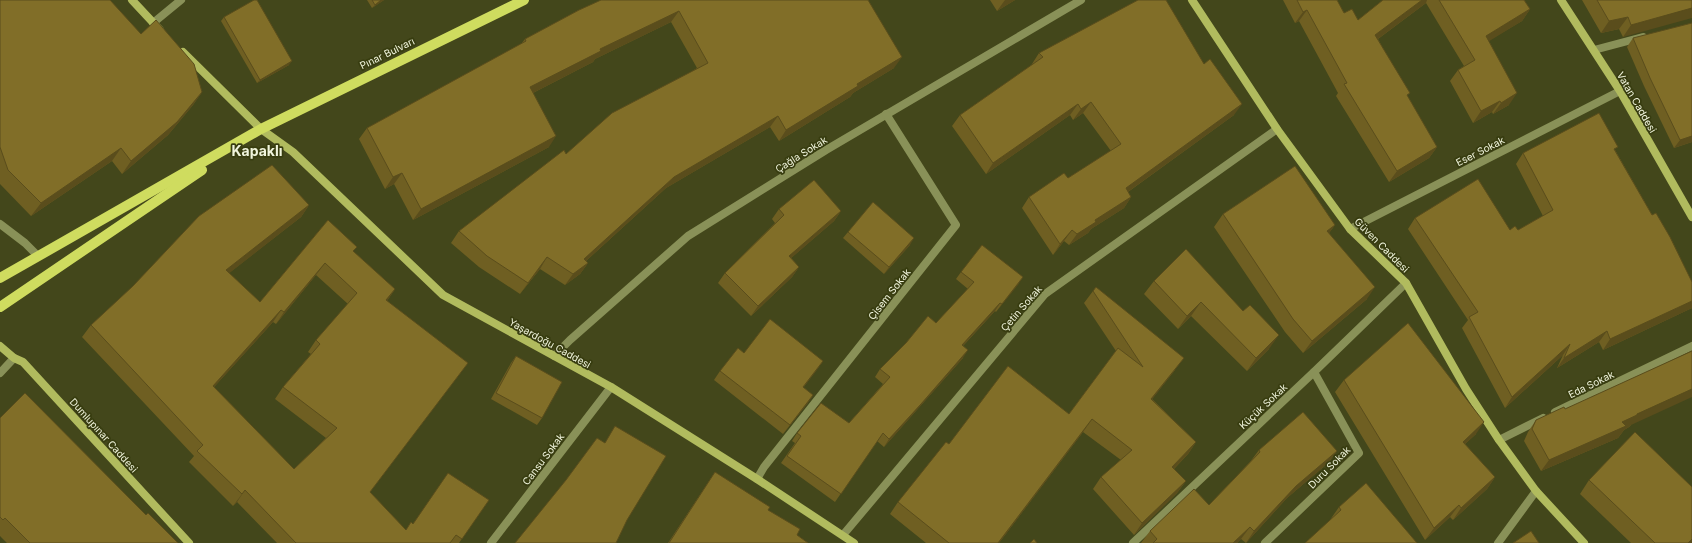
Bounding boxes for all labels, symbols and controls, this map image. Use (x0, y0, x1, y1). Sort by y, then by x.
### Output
street label: Pınar Bulvarı (358, 35, 416, 71)
street label: Vatan Caddesi (1615, 69, 1659, 135)
street label: Çağla Sokak (773, 133, 830, 175)
street label: Eser Sokak (1454, 133, 1507, 168)
district label: Kapaklı (232, 142, 283, 159)
street label: Güven Caddesi (1352, 215, 1412, 275)
street label: Çisem Sokak (865, 266, 913, 322)
street label: Çetin Sokak (998, 282, 1044, 333)
street label: Yaşardoğu Caddesi (507, 315, 593, 371)
street label: Eda Sokak (1566, 368, 1616, 400)
street label: Küçük Sokak (1237, 380, 1290, 431)
street label: Dumlupınar Caddesi (68, 395, 140, 475)
street label: Cansu Sokak (520, 430, 567, 487)
street label: Duru Sokak (1305, 443, 1353, 491)

